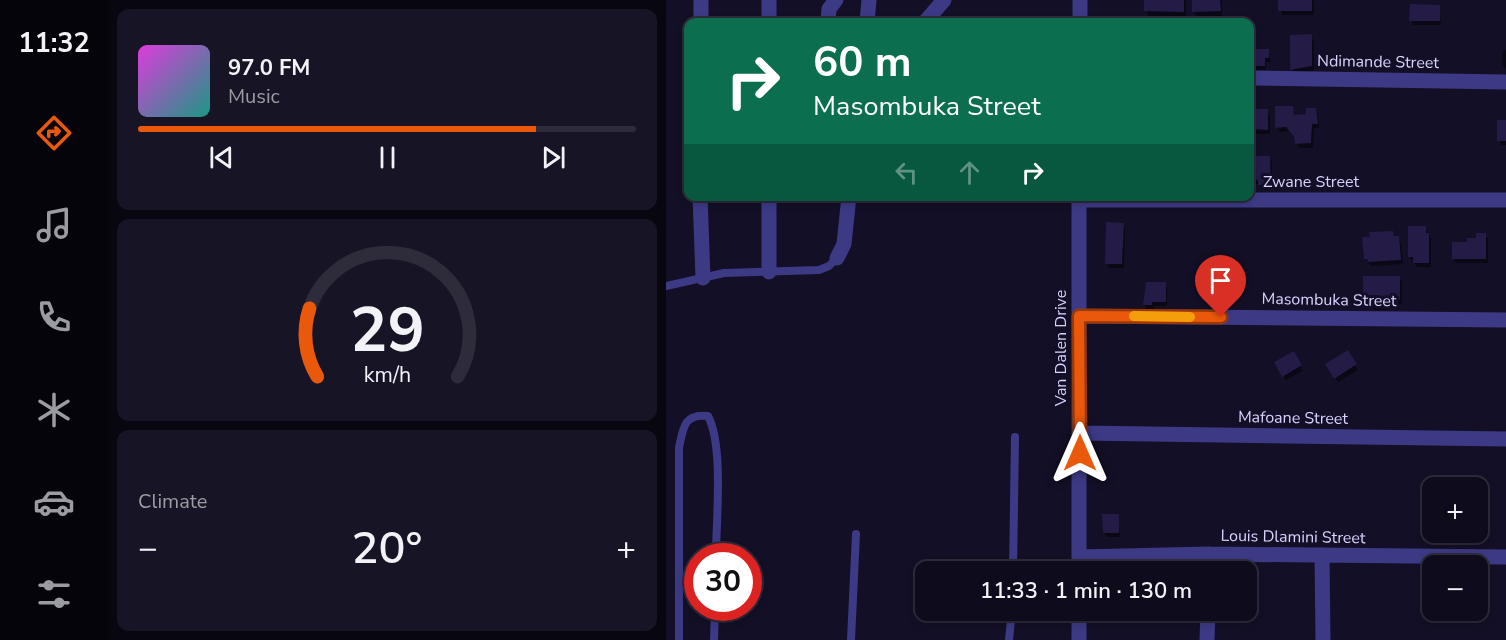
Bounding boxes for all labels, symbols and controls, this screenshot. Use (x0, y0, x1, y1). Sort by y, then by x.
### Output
text: 11:32 (18, 25, 90, 62)
text: 60 m (813, 34, 912, 91)
icon: right (714, 42, 792, 120)
street label: Ndimande Street (1317, 50, 1439, 74)
text: 97.0 FM (228, 53, 310, 83)
text: Music (228, 83, 280, 110)
text: Masombuka Street (813, 88, 1041, 125)
icon: directions (33, 112, 75, 154)
icon: previous (205, 141, 238, 174)
icon: pause (371, 141, 404, 174)
icon: next (537, 141, 570, 174)
icon: left (890, 156, 923, 189)
icon: ahead (953, 156, 986, 189)
icon: right (1016, 156, 1049, 189)
street label: Zwane Street (1263, 171, 1359, 193)
icon: music (33, 204, 75, 246)
pin (1195, 255, 1246, 317)
icon: arrive (1204, 264, 1237, 297)
text: 29 (350, 288, 424, 373)
street label: Masombuka Street (1261, 288, 1397, 312)
street label: Van Dalen Drive (1050, 290, 1072, 407)
icon: phone (33, 296, 75, 338)
text: km/h (363, 360, 411, 390)
icon: climate (33, 389, 75, 431)
street label: Mafoane Street (1238, 406, 1349, 430)
position arrow (1048, 421, 1112, 485)
map controls (1422, 477, 1488, 621)
button: + (1422, 477, 1488, 543)
icon: car (33, 481, 75, 523)
text: Climate (138, 488, 207, 515)
text: 20° (352, 518, 422, 579)
street label: Louis Dlamini Street (1220, 525, 1366, 549)
text: − (138, 526, 158, 571)
text: + (616, 526, 636, 571)
speed limit sign: 30 (684, 543, 762, 621)
button: − (1422, 555, 1488, 621)
icon: filters (33, 573, 75, 615)
text: 11:33 · 1 min · 130 m (980, 576, 1192, 606)

